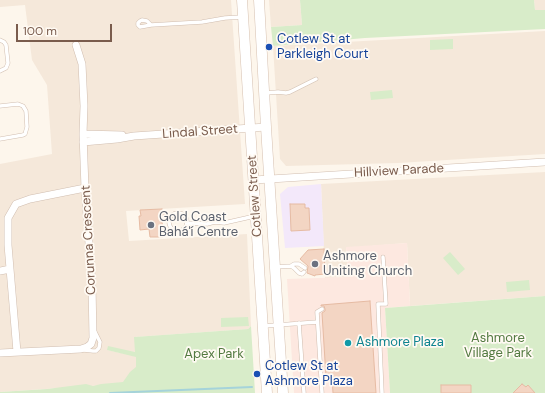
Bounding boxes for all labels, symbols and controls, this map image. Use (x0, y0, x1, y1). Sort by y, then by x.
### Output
scale bar (18, 16, 114, 42)
text: 100 m (23, 23, 57, 39)
place label: Cotlew St at Parkleigh Court (277, 32, 369, 63)
marker: Cotlew St at Parkleigh Court (264, 42, 274, 52)
street label: Lindal Street (162, 122, 238, 142)
street label: Cotlew Street (244, 155, 266, 237)
street label: Hillview Parade (354, 161, 444, 181)
street label: Corunna Crescent (78, 185, 100, 295)
place label: Gold Coast Bahá'í Centre (159, 210, 238, 241)
marker: Gold Coast Bahá'í Centre (146, 220, 156, 230)
place label: Ashmore Uniting Church (323, 249, 412, 280)
marker: Ashmore Uniting Church (310, 259, 320, 269)
park label: Ashmore Village Park (464, 331, 532, 362)
place label: Ashmore Plaza (356, 335, 444, 351)
marker: Ashmore Plaza (343, 338, 353, 348)
park label: Apex Park (184, 347, 244, 363)
place label: Cotlew St at Ashmore Plaza (265, 359, 353, 390)
marker: Cotlew St at Ashmore Plaza (252, 369, 262, 379)

